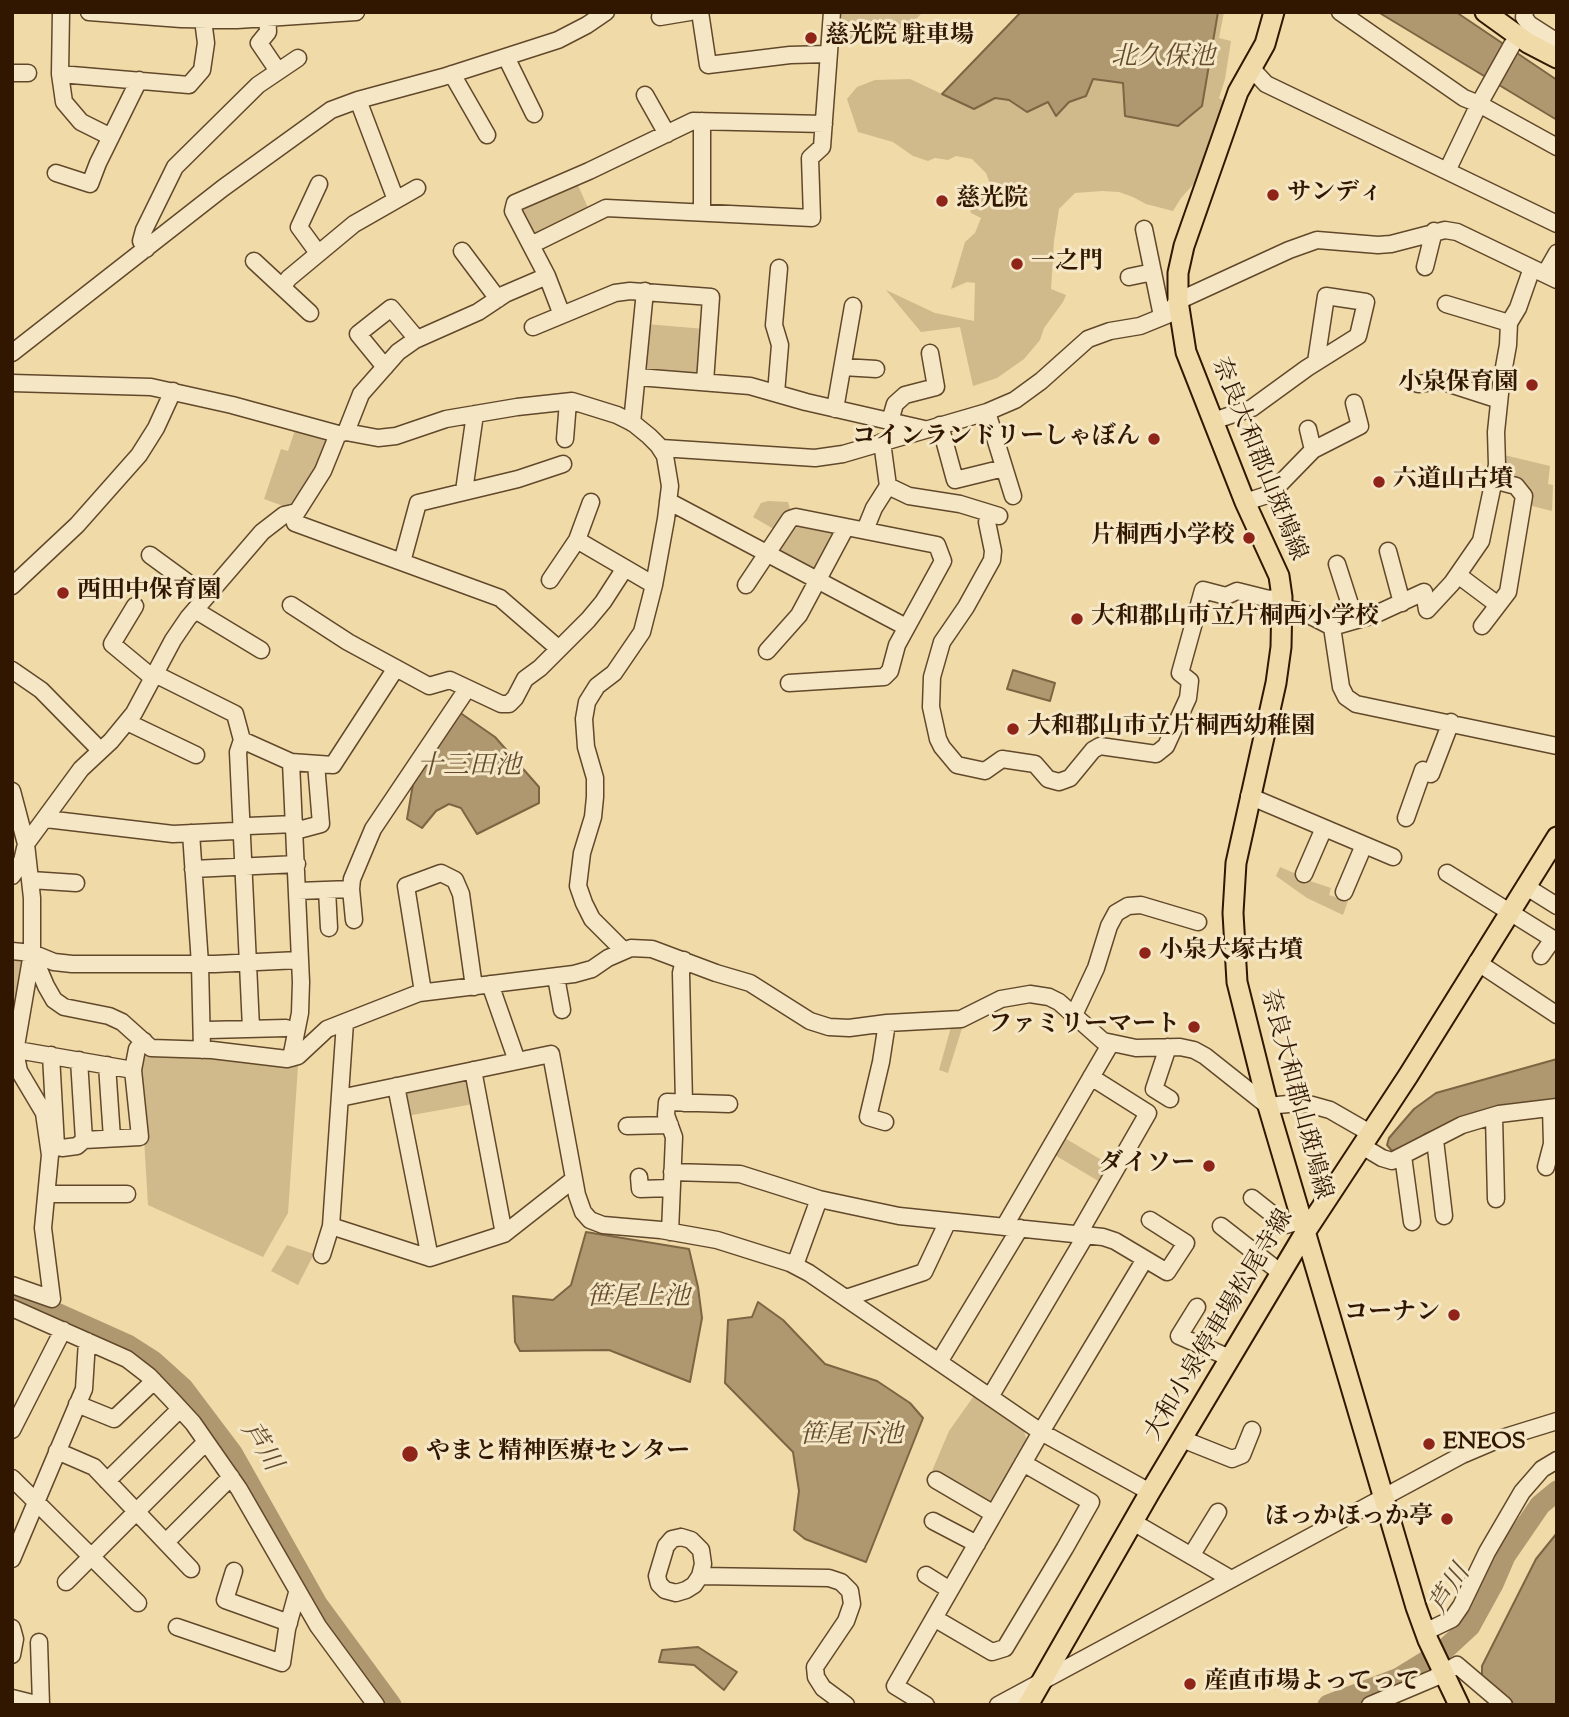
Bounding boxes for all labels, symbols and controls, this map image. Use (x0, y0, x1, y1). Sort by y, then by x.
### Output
place label: 慈光院 駐車場 (825, 24, 974, 52)
marker: 慈光院 駐車場 (803, 30, 819, 46)
water label: 北久保池 (1111, 44, 1215, 76)
place label: サンディ (1287, 181, 1383, 209)
place label: 慈光院 (956, 187, 1028, 215)
marker: サンディ (1265, 187, 1281, 203)
marker: 慈光院 (934, 193, 950, 209)
place label: 一之門 (1031, 250, 1103, 278)
marker: 一之門 (1009, 256, 1025, 272)
street label: 奈良大和郡山斑鳩線 (1203, 354, 1311, 566)
place label: 小泉保育園 (1398, 371, 1518, 399)
marker: 小泉保育園 (1524, 377, 1540, 393)
place label: コインランドリーしゃぼん (852, 425, 1140, 453)
marker: コインランドリーしゃぼん (1146, 431, 1162, 447)
place label: 六道山古墳 (1393, 468, 1513, 496)
marker: 六道山古墳 (1371, 474, 1387, 490)
place label: 片桐西小学校 (1091, 524, 1235, 552)
marker: 片桐西小学校 (1241, 530, 1257, 546)
place label: 西田中保育園 (77, 579, 221, 607)
marker: 西田中保育園 (55, 585, 71, 601)
place label: 大和郡山市立片桐西小学校 (1091, 605, 1379, 633)
marker: 大和郡山市立片桐西小学校 (1069, 611, 1085, 627)
place label: 大和郡山市立片桐西幼稚園 (1027, 715, 1315, 743)
marker: 大和郡山市立片桐西幼稚園 (1005, 721, 1021, 737)
water label: 十三田池 (417, 753, 521, 785)
place label: 小泉大塚古墳 (1159, 939, 1303, 967)
marker: 小泉大塚古墳 (1137, 945, 1153, 961)
street label: 奈良大和郡山斑鳩線 (1252, 987, 1336, 1203)
place label: ファミリーマート (988, 1013, 1180, 1041)
marker: ファミリーマート (1186, 1019, 1202, 1035)
place label: ダイソー (1099, 1152, 1195, 1180)
marker: ダイソー (1201, 1158, 1217, 1174)
street label: 大和小泉停車場松尾寺線 (1141, 1205, 1301, 1447)
water label: 笹尾上池 (586, 1284, 690, 1316)
place label: コーナン (1344, 1301, 1440, 1329)
marker: コーナン (1446, 1307, 1462, 1323)
water label: 芦川 (232, 1418, 286, 1478)
water label: 笹尾下池 (799, 1422, 903, 1454)
place label: ENEOS (1443, 1430, 1526, 1458)
marker: ENEOS (1421, 1436, 1437, 1452)
place label: やまと精神医療センター (426, 1440, 690, 1468)
marker: やまと精神医療センター (400, 1444, 420, 1464)
place label: ほっかほっか亭 (1265, 1505, 1433, 1533)
marker: ほっかほっか亭 (1439, 1511, 1455, 1527)
water label: 芦川 (1425, 1561, 1479, 1621)
place label: 産直市場よってって (1204, 1670, 1420, 1698)
marker: 産直市場よってって (1182, 1676, 1198, 1692)

